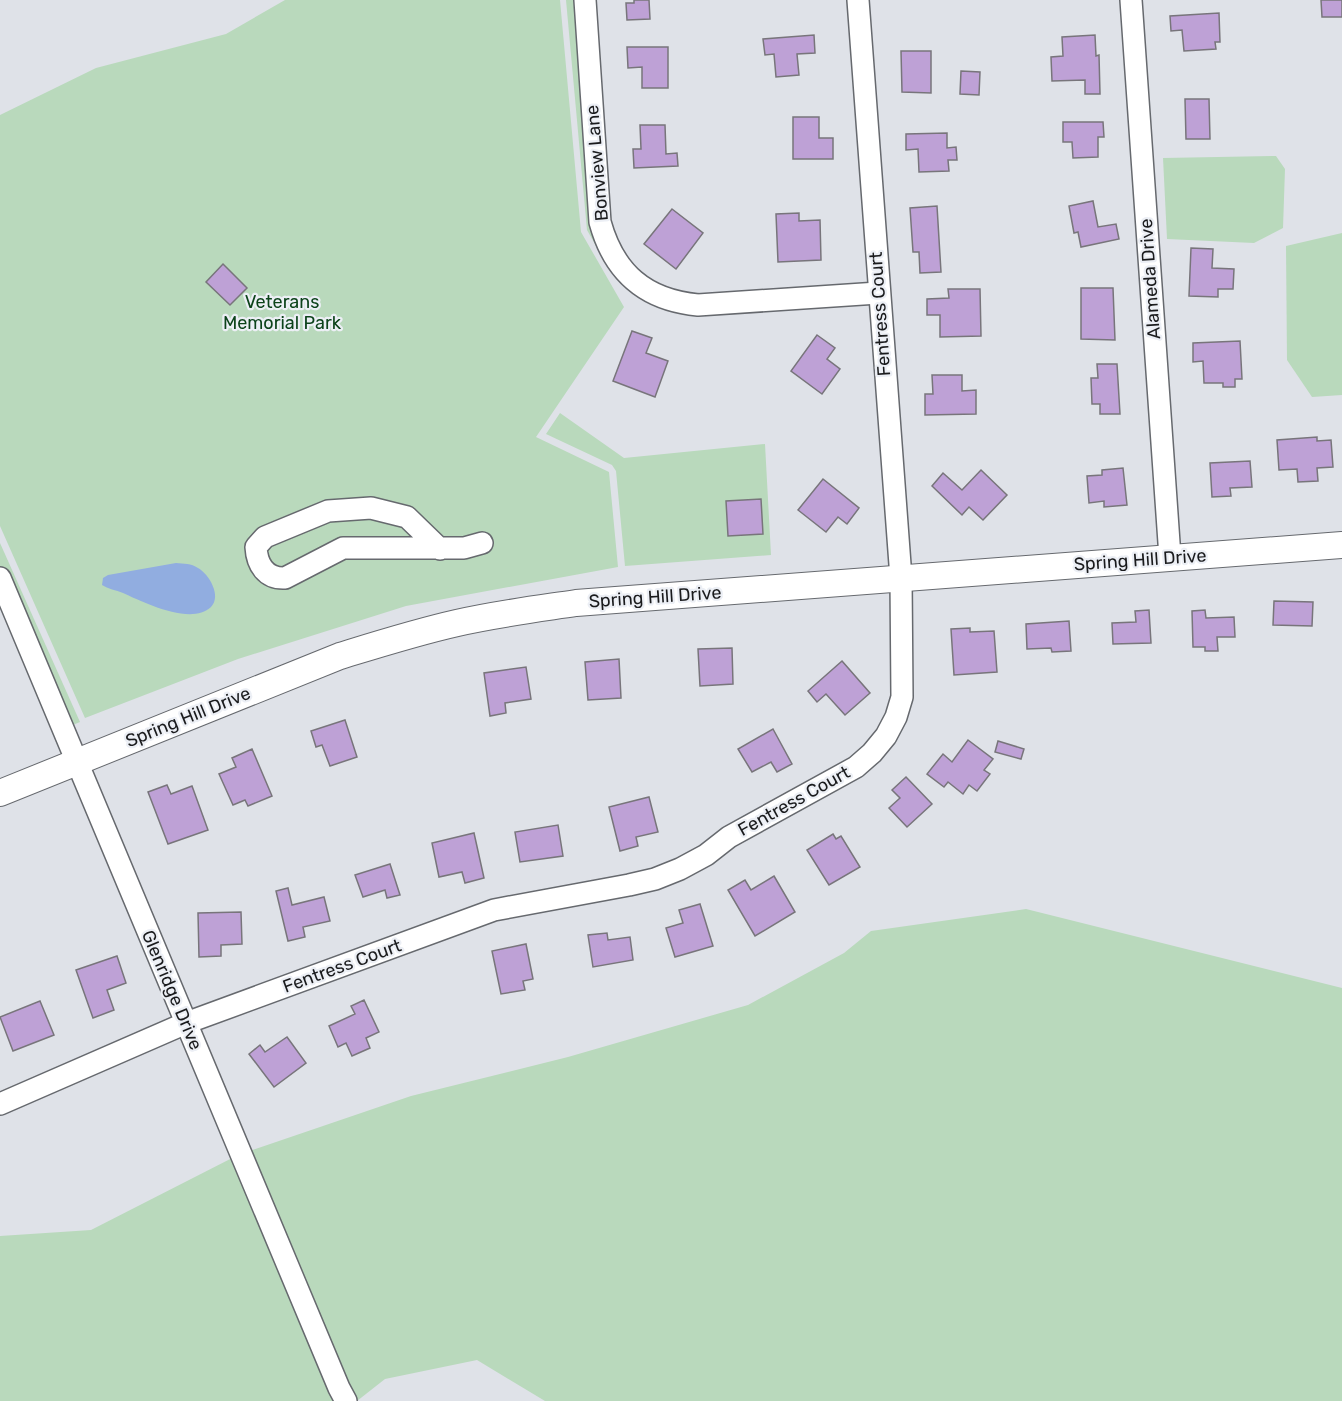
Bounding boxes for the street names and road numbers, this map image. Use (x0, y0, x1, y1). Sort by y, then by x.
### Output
street label: Bonview Lane (581, 104, 613, 222)
street label: Alameda Drive (1135, 218, 1165, 340)
street label: Fentress Court (865, 251, 895, 377)
street label: Spring Hill Drive (1073, 544, 1207, 576)
street label: Spring Hill Drive (588, 581, 722, 613)
street label: Spring Hill Drive (122, 682, 254, 752)
street label: Fentress Court (734, 761, 854, 841)
street label: Glenridge Drive (137, 927, 207, 1053)
street label: Fentress Court (280, 934, 404, 998)

